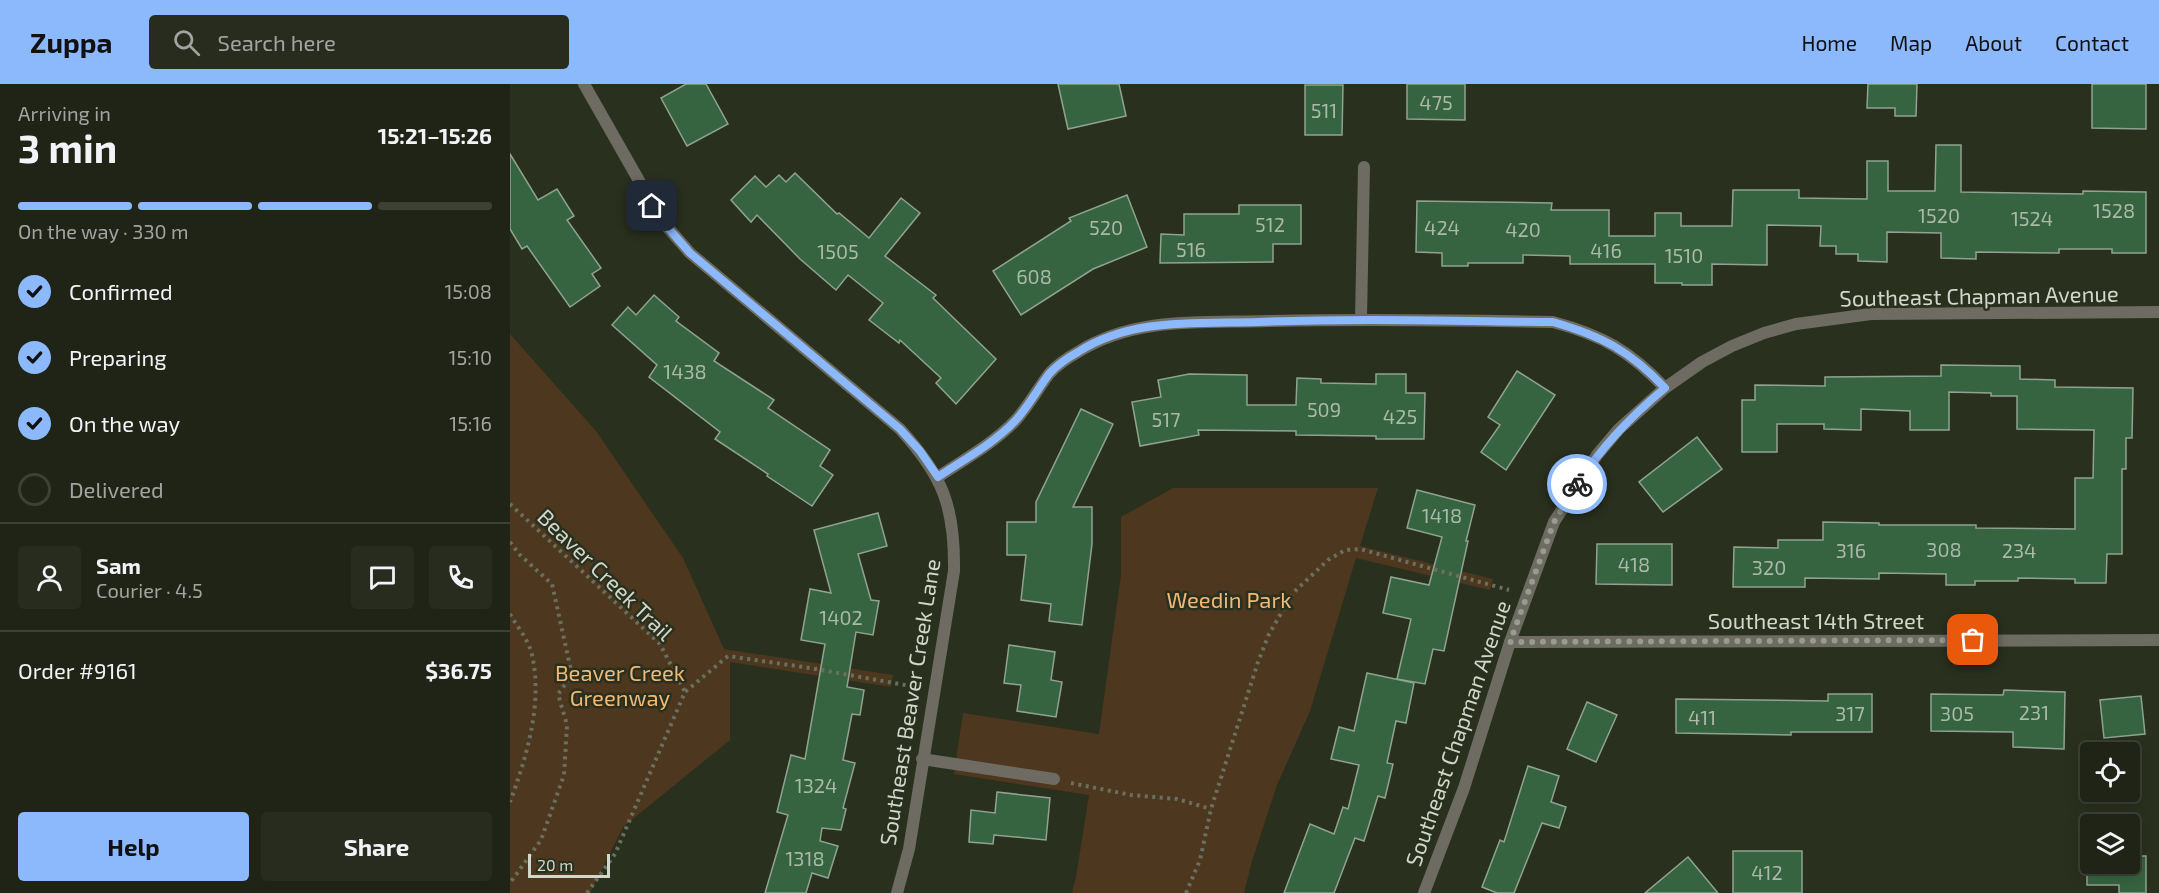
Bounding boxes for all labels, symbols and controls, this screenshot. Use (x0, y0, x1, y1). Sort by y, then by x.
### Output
search box (149, 15, 569, 69)
text: Zuppa (30, 25, 113, 59)
icon: search (170, 26, 203, 59)
text: Search here (218, 29, 336, 55)
text: Home (1801, 30, 1857, 55)
text: Map (1890, 30, 1932, 55)
text: About (1965, 30, 2022, 55)
text: Contact (2055, 30, 2129, 55)
house number: 475 (1419, 90, 1453, 114)
house number: 511 (1311, 98, 1337, 122)
text: Arriving in (18, 101, 111, 125)
text: 15:21–15:26 (378, 122, 492, 148)
text: 3 min (18, 124, 117, 171)
pin (626, 180, 677, 231)
icon: home (635, 189, 668, 222)
house number: 1528 (2093, 198, 2135, 222)
house number: 1520 (1918, 203, 1960, 227)
house number: 1524 (2011, 206, 2053, 230)
house number: 512 (1255, 212, 1285, 236)
house number: 520 (1089, 215, 1123, 239)
house number: 424 (1424, 215, 1460, 239)
house number: 420 (1505, 217, 1541, 241)
text: On the way · 330 m (18, 219, 189, 243)
house number: 516 (1176, 237, 1206, 261)
house number: 416 (1590, 238, 1622, 262)
house number: 1505 (817, 239, 859, 263)
house number: 1510 (1665, 243, 1703, 267)
house number: 608 (1016, 264, 1052, 288)
icon: check (18, 275, 51, 308)
text: Confirmed (69, 278, 173, 304)
text: 15:08 (444, 279, 492, 303)
street label: Southeast Chapman Avenue (1839, 280, 2119, 310)
icon: check (18, 341, 51, 374)
text: Preparing (69, 344, 167, 370)
text: 15:10 (449, 345, 492, 369)
house number: 1438 (663, 359, 707, 383)
house number: 509 (1307, 397, 1341, 421)
house number: 425 (1383, 404, 1417, 428)
icon: check (18, 407, 51, 440)
house number: 517 (1152, 407, 1180, 431)
text: On the way (69, 410, 180, 436)
text: 15:16 (449, 411, 492, 435)
courier (1547, 454, 1607, 514)
icon: bike (1561, 468, 1594, 501)
text: Delivered (69, 476, 164, 502)
street label: Beaver Creek Trail (533, 503, 679, 645)
house number: 1418 (1422, 503, 1462, 527)
house number: 308 (1926, 537, 1962, 561)
house number: 316 (1836, 538, 1866, 562)
house number: 234 (2002, 538, 2036, 562)
button: person (18, 546, 81, 609)
button: chat (351, 546, 414, 609)
button: phone (429, 546, 492, 609)
text: Sam (96, 552, 141, 578)
house number: 418 (1618, 552, 1650, 576)
house number: 320 (1752, 555, 1786, 579)
street label: Southeast Beaver Creek Lane (874, 557, 944, 847)
text: Courier · 4.5 (96, 578, 203, 602)
park label: Weedin Park (1167, 586, 1291, 612)
street label: Southeast Chapman Avenue (1399, 597, 1515, 869)
house number: 1402 (819, 605, 863, 629)
street label: Southeast 14th Street (1708, 607, 1924, 633)
pin (1947, 614, 1998, 665)
icon: bag (1956, 623, 1989, 656)
text: Order #9161 (18, 657, 137, 683)
text: $36.75 (425, 657, 492, 683)
park label: Beaver Creek Greenway (555, 659, 685, 710)
house number: 231 (2019, 700, 2049, 724)
house number: 317 (1835, 701, 1865, 725)
house number: 305 (1940, 701, 1974, 725)
house number: 411 (1688, 705, 1716, 729)
map controls (2080, 742, 2140, 874)
button: locate (2080, 742, 2140, 802)
house number: 1324 (795, 773, 837, 797)
button: Help (18, 812, 249, 881)
button: Share (261, 812, 492, 881)
button: layers (2080, 814, 2140, 874)
house number: 1318 (785, 846, 825, 870)
scale bar (528, 851, 610, 878)
text: 20 m (537, 855, 573, 874)
house number: 412 (1751, 860, 1783, 884)

